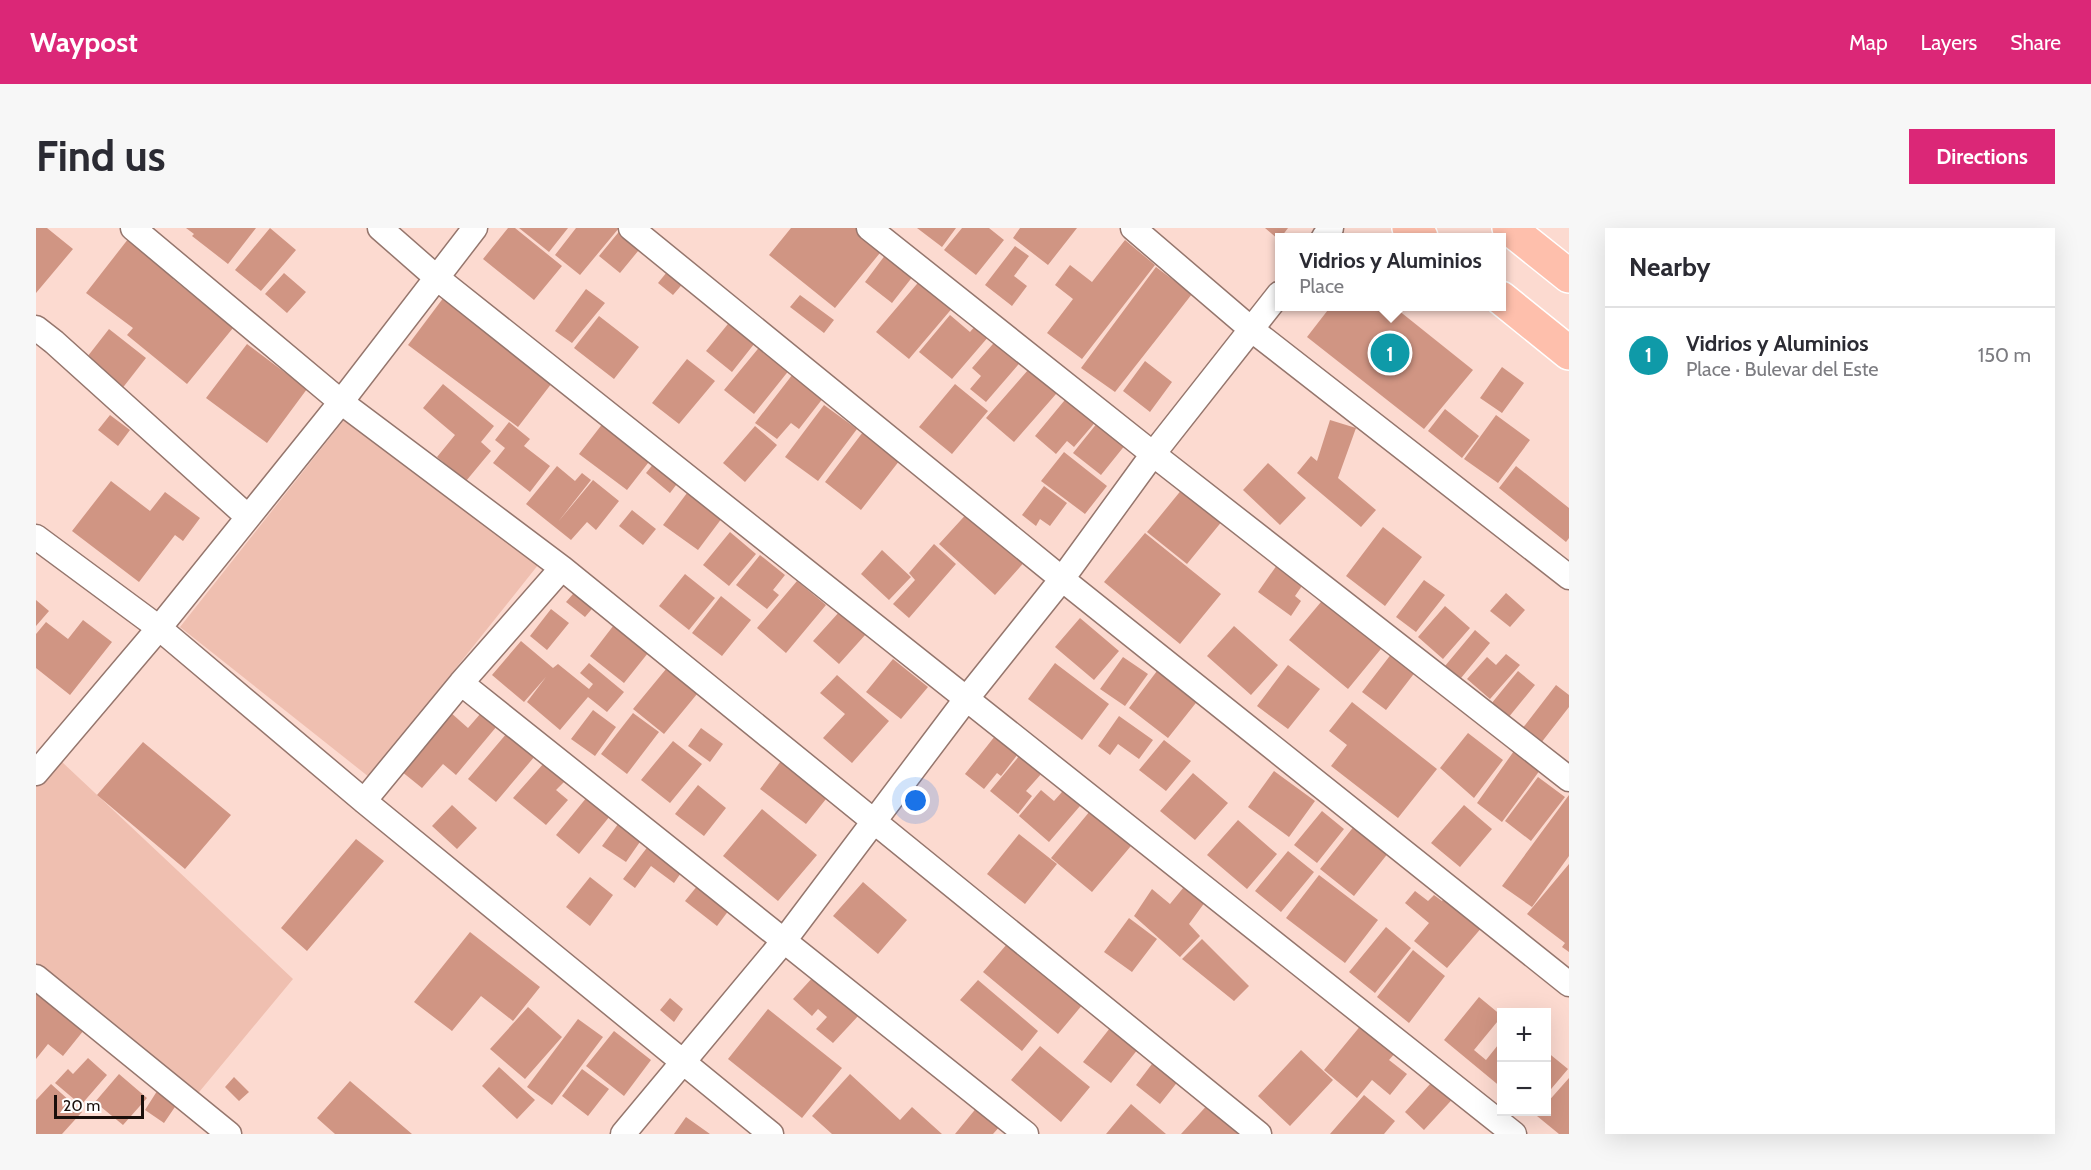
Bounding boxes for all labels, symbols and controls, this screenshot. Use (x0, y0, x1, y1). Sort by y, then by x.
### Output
text: Waypost (30, 25, 138, 59)
text: Map (1849, 30, 1888, 55)
text: Layers (1921, 30, 1977, 55)
text: Share (2010, 30, 2061, 55)
button: Directions (1909, 129, 2055, 184)
text: Find us (36, 130, 165, 182)
popup (1275, 233, 1506, 311)
text: Vidrios y Aluminios (1299, 247, 1482, 274)
text: Nearby (1629, 251, 1710, 283)
text: Place (1299, 274, 1344, 298)
pin: 1 (1370, 330, 1410, 376)
text: Vidrios y Aluminios (1686, 330, 1869, 357)
text: 1 (1645, 343, 1652, 367)
text: 150 m (1978, 343, 2031, 367)
text: Place · Bulevar del Este (1686, 357, 1879, 381)
your location (901, 786, 930, 815)
map controls (1497, 1008, 1551, 1116)
button: + (1497, 1008, 1551, 1062)
button: − (1497, 1062, 1551, 1116)
scale bar (54, 1092, 144, 1120)
text: 20 m (63, 1096, 100, 1115)

